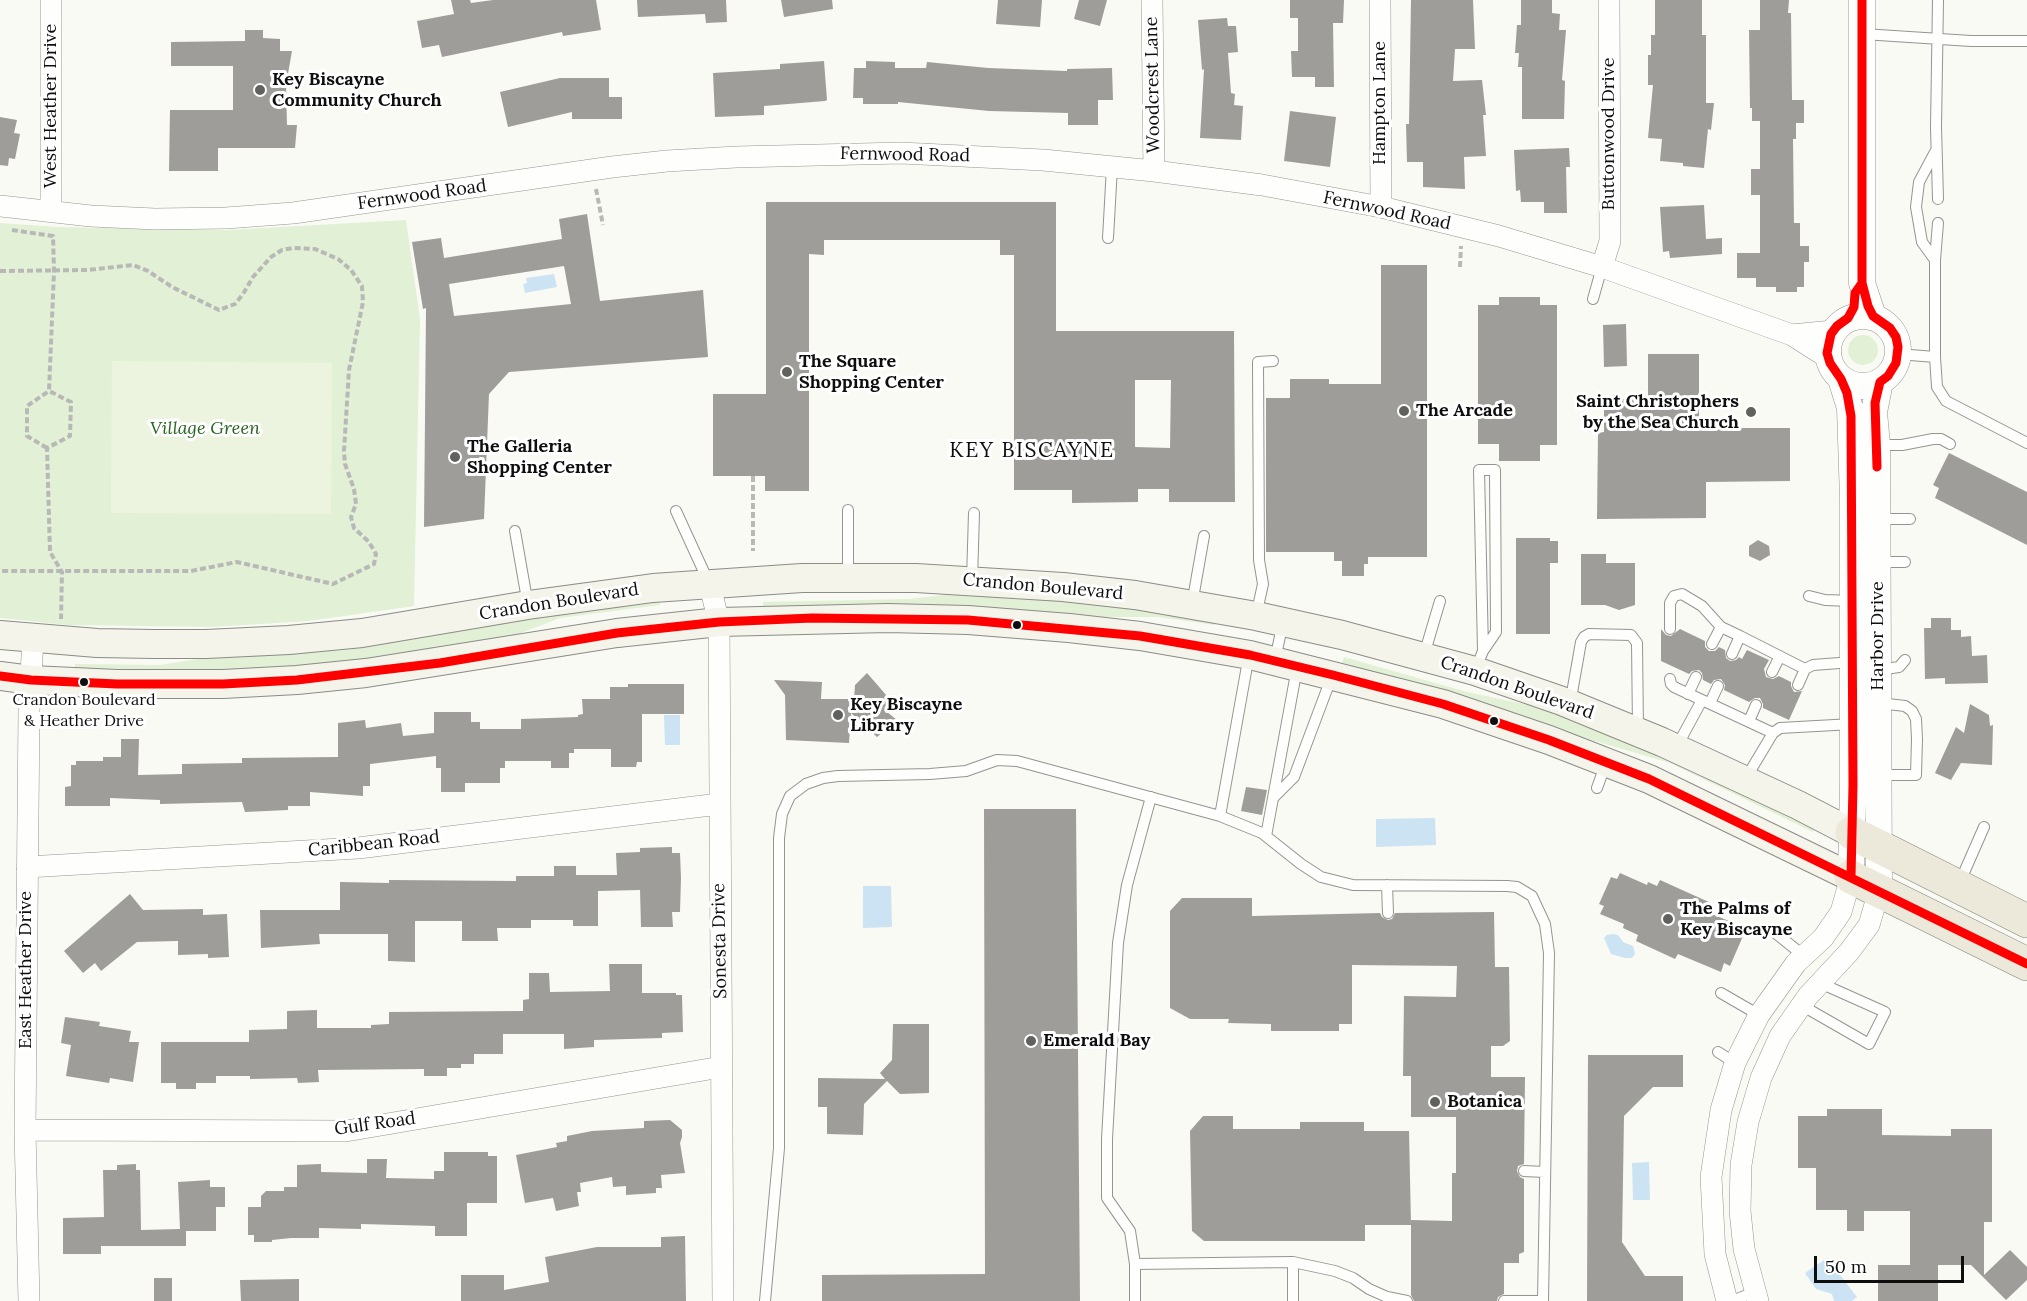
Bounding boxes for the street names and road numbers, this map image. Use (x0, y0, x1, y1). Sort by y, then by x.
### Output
street label: Woodcrest Lane (1141, 16, 1165, 154)
street label: West Heather Drive (40, 24, 62, 188)
street label: Hampton Lane (1369, 41, 1391, 165)
street label: Buttonwood Drive (1598, 58, 1620, 210)
street label: Fernwood Road (840, 143, 970, 167)
street label: Fernwood Road (356, 175, 488, 215)
street label: Fernwood Road (1321, 187, 1453, 235)
street label: Crandon Boulevard (962, 569, 1124, 605)
street label: Crandon Boulevard (478, 579, 640, 625)
street label: Harbor Drive (1867, 581, 1889, 691)
street label: Crandon Boulevard (1437, 652, 1597, 724)
street label: Caribbean Road (307, 826, 441, 862)
street label: Sonesta Drive (708, 883, 732, 999)
street label: East Heather Drive (15, 891, 37, 1049)
street label: Gulf Road (333, 1108, 417, 1140)

